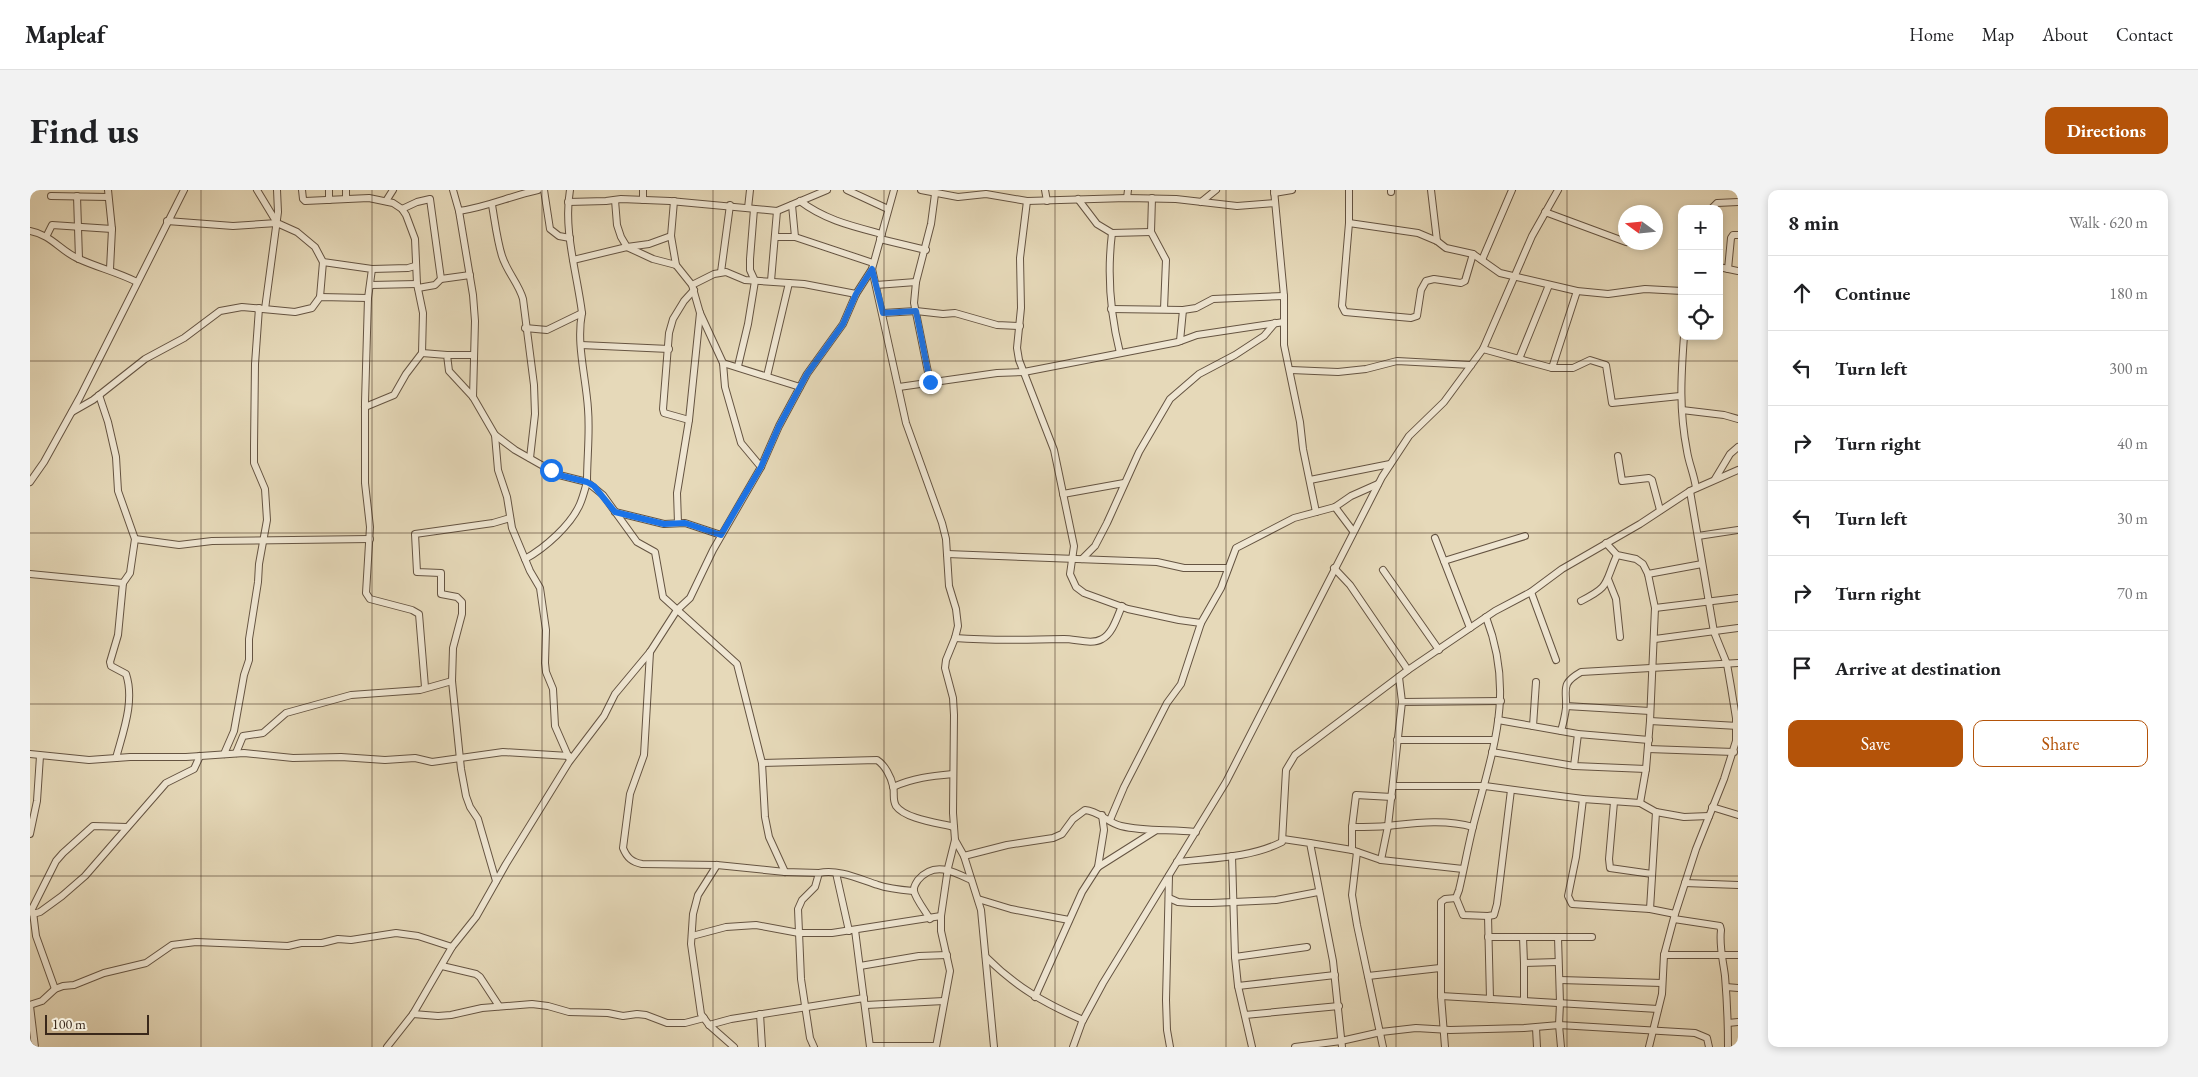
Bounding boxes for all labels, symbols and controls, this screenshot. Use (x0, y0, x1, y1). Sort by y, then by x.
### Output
text: Mapleaf (25, 19, 106, 50)
text: Home (1909, 23, 1954, 46)
text: Map (1982, 23, 2014, 46)
text: About (2042, 23, 2088, 46)
text: Contact (2116, 23, 2173, 46)
button: Directions (2045, 107, 2168, 154)
text: Find us (30, 108, 139, 153)
north arrow (1618, 205, 1663, 250)
map controls (1678, 205, 1723, 340)
button: + (1678, 205, 1723, 250)
text: 8 min (1788, 209, 1839, 236)
text: Walk · 620 m (2069, 212, 2148, 233)
button: − (1678, 250, 1723, 295)
icon: ahead (1788, 279, 1816, 307)
text: Continue (1835, 281, 1910, 306)
text: 180 m (2109, 283, 2148, 304)
button: locate (1678, 295, 1723, 340)
icon: left (1788, 354, 1816, 382)
text: Turn left (1835, 356, 1907, 381)
text: 300 m (2109, 358, 2148, 379)
route end (919, 371, 942, 394)
icon: right (1788, 429, 1816, 457)
text: Turn right (1835, 431, 1921, 456)
text: 40 m (2117, 433, 2148, 454)
route start (540, 459, 563, 482)
icon: left (1788, 504, 1816, 532)
text: Turn left (1835, 506, 1907, 531)
text: 30 m (2117, 508, 2148, 529)
icon: right (1788, 579, 1816, 607)
text: Turn right (1835, 581, 1921, 606)
text: 70 m (2117, 583, 2148, 604)
icon: arrive (1788, 654, 1816, 682)
text: Arrive at destination (1835, 656, 2001, 681)
button: Save (1788, 720, 1963, 767)
button: Share (1973, 720, 2148, 767)
scale bar (45, 1012, 149, 1035)
text: 100 m (52, 1015, 86, 1033)

